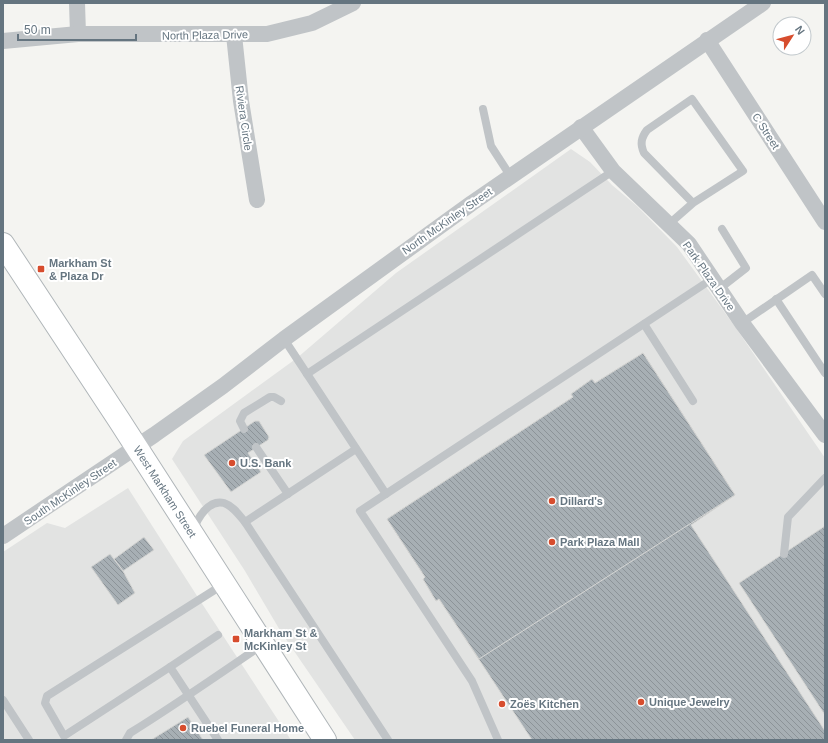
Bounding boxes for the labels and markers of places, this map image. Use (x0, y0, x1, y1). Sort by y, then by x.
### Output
place label: Markham St & Plaza Dr (49, 257, 112, 282)
marker: Markham St & Plaza Dr (36, 264, 46, 274)
place label: U.S. Bank (240, 457, 292, 469)
marker: U.S. Bank (227, 458, 237, 468)
place label: Dillard's (560, 495, 603, 507)
marker: Dillard's (547, 496, 557, 506)
place label: Park Plaza Mall (560, 536, 640, 548)
marker: Park Plaza Mall (547, 537, 557, 547)
place label: Markham St & McKinley St (244, 627, 317, 652)
marker: Markham St & McKinley St (231, 634, 241, 644)
place label: Unique Jewelry (649, 696, 731, 708)
marker: Unique Jewelry (636, 697, 646, 707)
place label: Zoës Kitchen (510, 698, 579, 710)
marker: Zoës Kitchen (497, 699, 507, 709)
place label: Ruebel Funeral Home (191, 722, 304, 734)
marker: Ruebel Funeral Home (178, 723, 188, 733)

